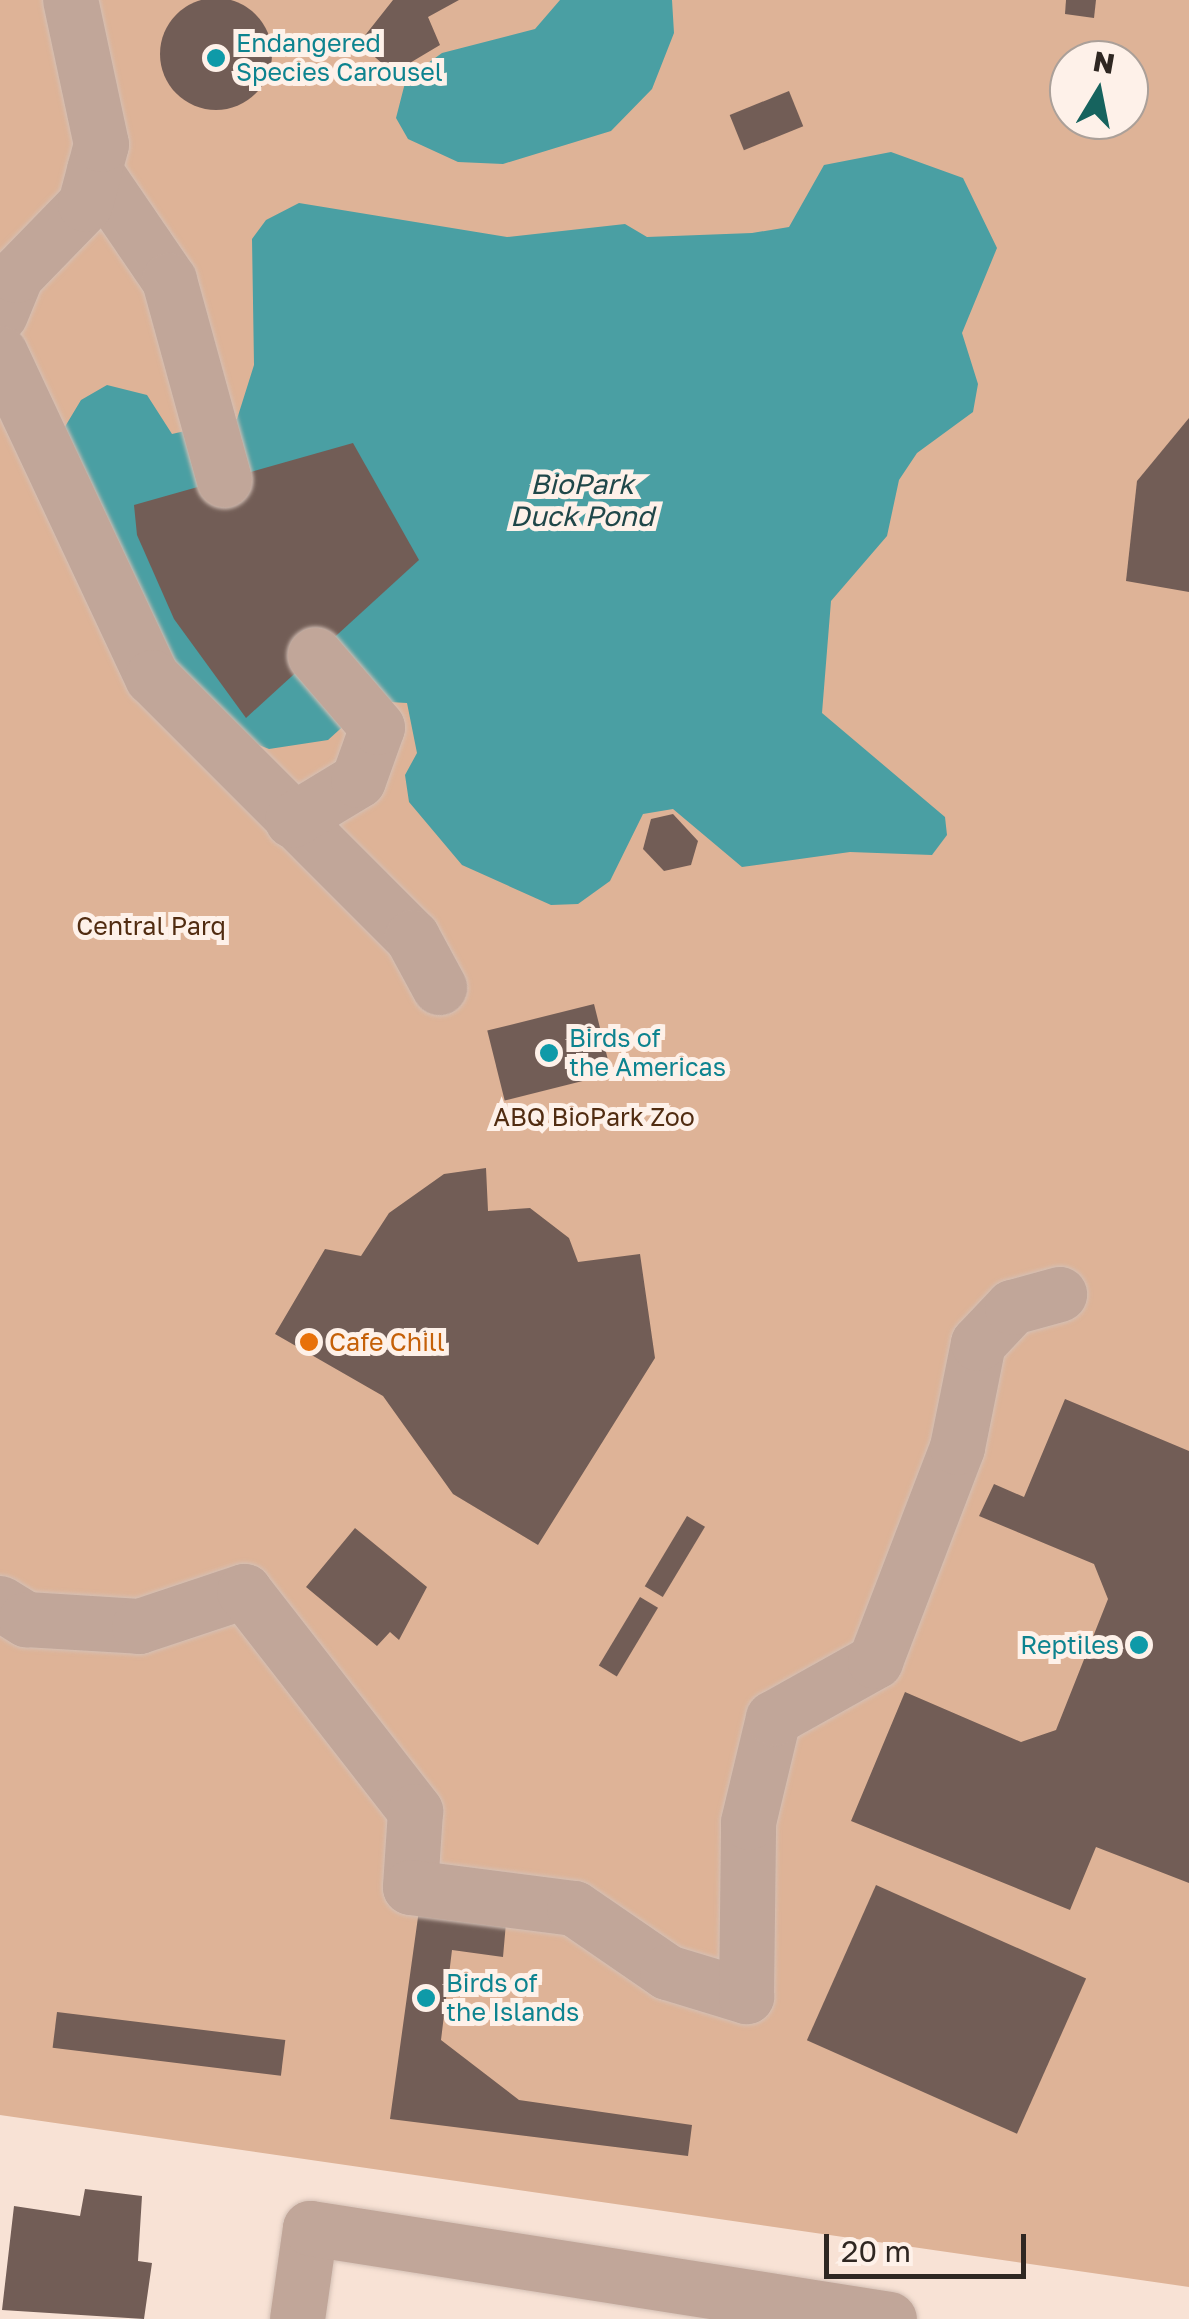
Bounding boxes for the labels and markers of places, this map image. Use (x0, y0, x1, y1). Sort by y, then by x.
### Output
place label: Endangered Species Carousel (236, 29, 443, 88)
marker: Endangered Species Carousel (205, 47, 227, 69)
place label: Birds of the Americas (569, 1024, 726, 1083)
marker: Birds of the Americas (538, 1042, 560, 1064)
place label: Cafe Chill (329, 1327, 445, 1357)
marker: Cafe Chill (298, 1331, 320, 1353)
place label: Reptiles (1020, 1630, 1119, 1660)
marker: Reptiles (1128, 1634, 1150, 1656)
place label: Birds of the Islands (446, 1969, 579, 2028)
marker: Birds of the Islands (415, 1987, 437, 2009)

